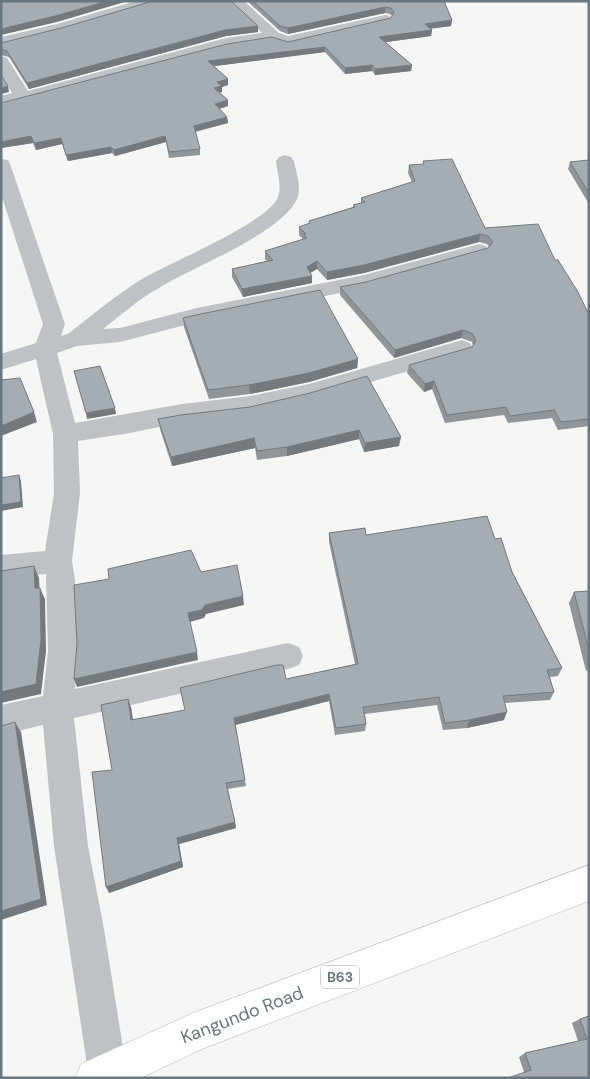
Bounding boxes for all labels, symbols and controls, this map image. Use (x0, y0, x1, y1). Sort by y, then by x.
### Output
road number: B63 (321, 966, 359, 989)
street label: Kangundo Road (177, 981, 307, 1049)

